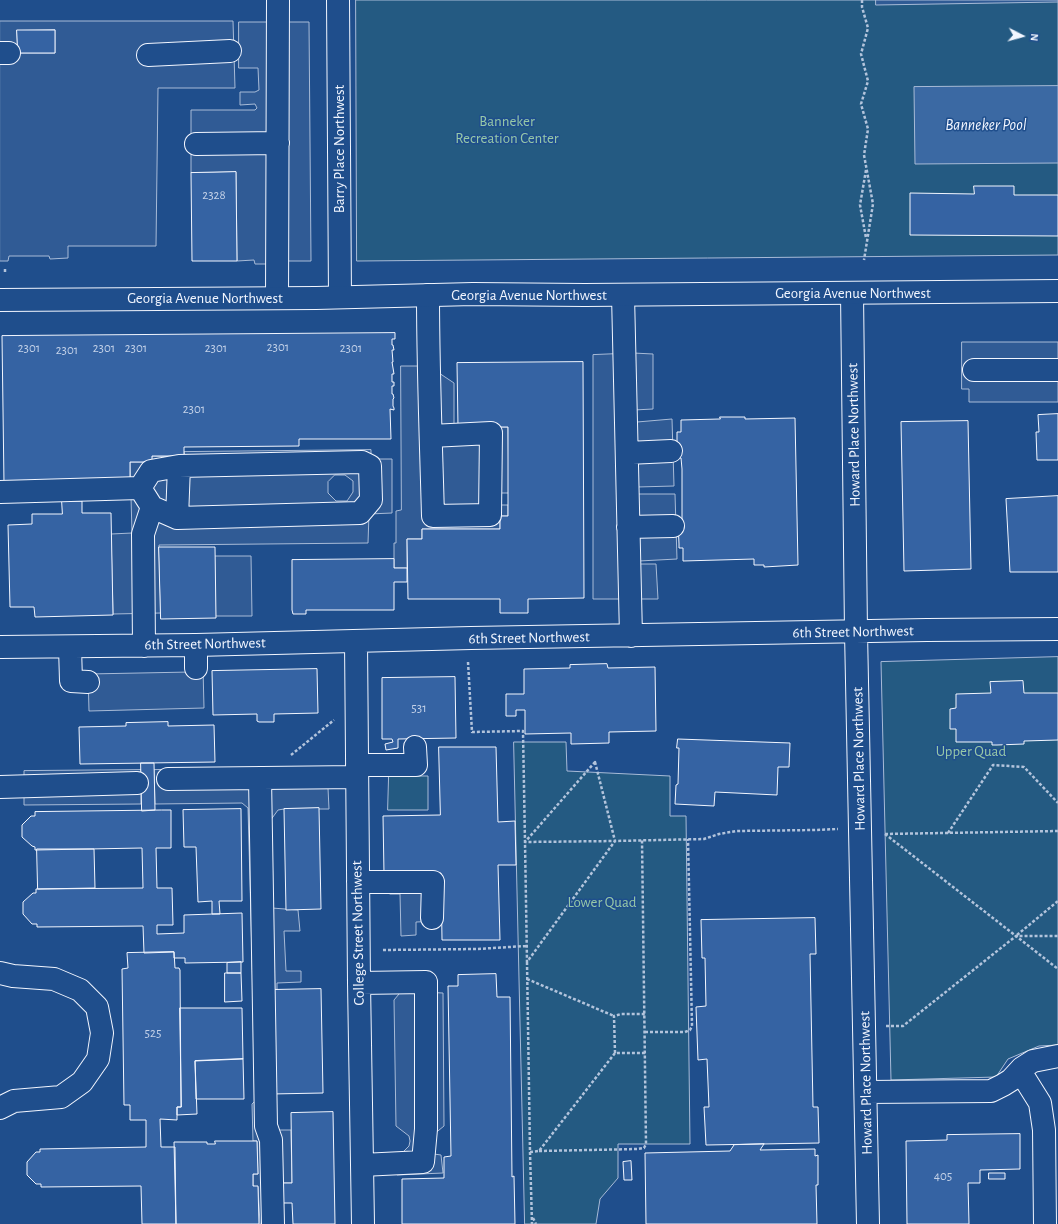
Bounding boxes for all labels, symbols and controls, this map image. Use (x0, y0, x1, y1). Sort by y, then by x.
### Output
north arrow (1002, 16, 1042, 56)
text: N (1029, 33, 1040, 42)
street label: Barry Place Northwest (330, 85, 348, 213)
park label: Banneker Recreation Center (455, 112, 559, 147)
water label: Banneker Pool (945, 115, 1027, 135)
house number: 2328 (202, 187, 226, 203)
street label: Georgia Avenue Northwest (775, 284, 931, 302)
street label: Georgia Avenue Northwest (451, 286, 607, 304)
street label: Georgia Avenue Northwest (127, 289, 283, 307)
house number: 2301 (267, 339, 289, 355)
house number: 2301 (18, 340, 40, 356)
house number: 2301 (93, 340, 115, 356)
house number: 2301 (125, 340, 147, 356)
house number: 2301 (205, 340, 227, 356)
house number: 2301 (340, 340, 362, 356)
house number: 2301 (56, 342, 78, 358)
street label: Howard Place Northwest (844, 363, 864, 507)
house number: 2301 (183, 401, 205, 417)
street label: 6th Street Northwest (792, 622, 914, 642)
street label: 6th Street Northwest (468, 628, 590, 648)
street label: 6th Street Northwest (144, 634, 266, 654)
street label: Howard Place Northwest (849, 687, 869, 831)
house number: 531 (411, 700, 427, 716)
park label: Upper Quad (936, 742, 1006, 760)
street label: College Street Northwest (348, 860, 368, 1006)
park label: Lower Quad (567, 893, 637, 911)
street label: Howard Place Northwest (856, 1011, 876, 1155)
house number: 525 (145, 1025, 161, 1041)
house number: 405 (934, 1168, 952, 1184)

